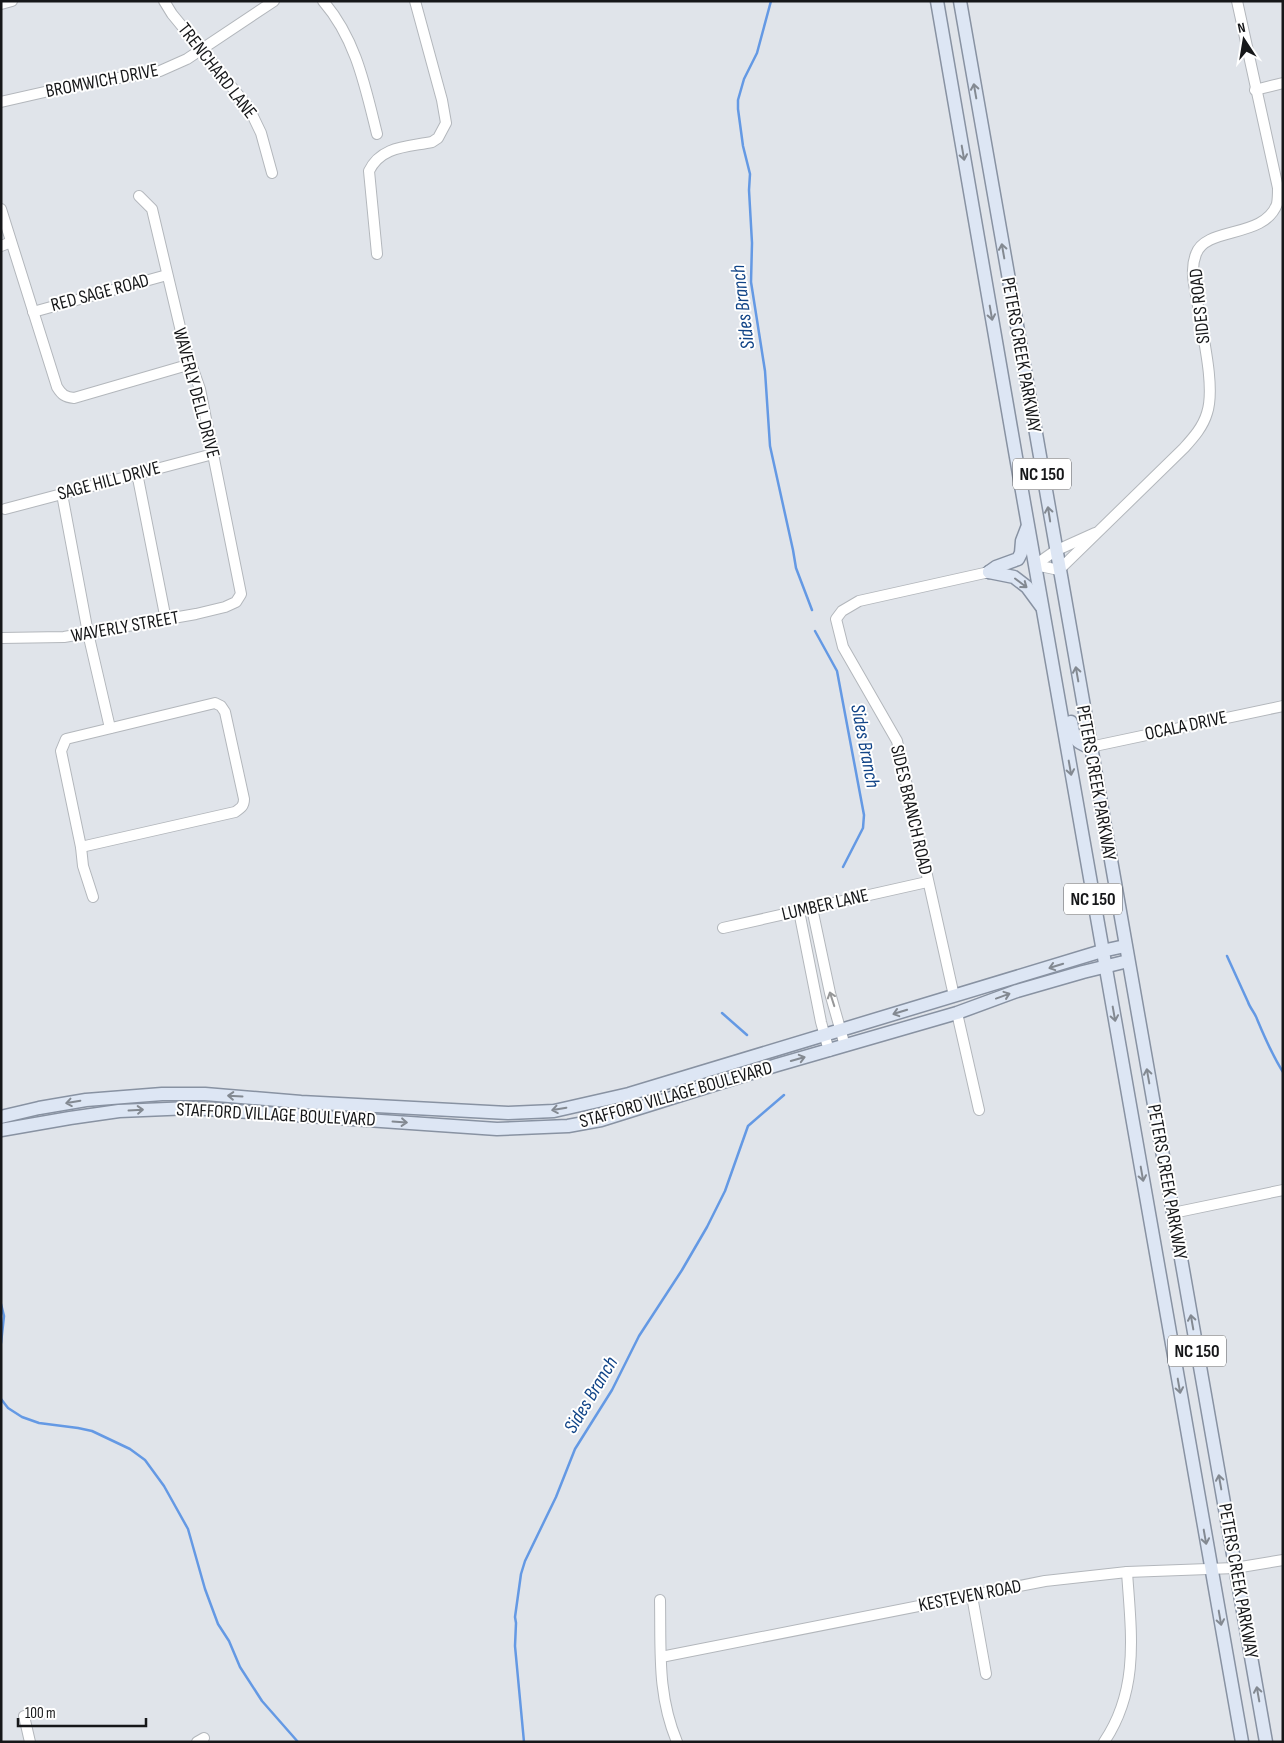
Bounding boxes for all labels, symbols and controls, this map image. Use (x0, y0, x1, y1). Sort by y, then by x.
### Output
north arrow (1219, 15, 1269, 65)
street label: TRENCHARD LANE (173, 19, 261, 123)
text: N (1236, 19, 1247, 37)
street label: BROMWICH DRIVE (44, 59, 160, 103)
one-way arrow (970, 83, 980, 99)
one-way arrow (958, 144, 968, 160)
one-way arrow (998, 243, 1008, 259)
water label: Sides Branch (726, 263, 760, 351)
street label: SIDES ROAD (1185, 267, 1215, 345)
street label: RED SAGE ROAD (48, 269, 152, 317)
street label: PETERS CREEK PARKWAY (996, 276, 1046, 434)
one-way arrow (986, 305, 996, 321)
street label: WAVERLY DELL DRIVE (168, 325, 224, 461)
street label: SAGE HILL DRIVE (55, 456, 163, 506)
road number: NC 150 (1013, 458, 1071, 489)
one-way arrow (1044, 507, 1054, 523)
one-way arrow (1014, 577, 1027, 588)
street label: WAVERLY STREET (69, 606, 181, 648)
one-way arrow (1072, 667, 1082, 683)
water label: Sides Branch (845, 702, 885, 790)
street label: PETERS CREEK PARKWAY (1071, 704, 1121, 862)
street label: OCALA DRIVE (1143, 706, 1229, 746)
street label: SIDES BRANCH ROAD (885, 743, 937, 877)
one-way arrow (1066, 760, 1076, 776)
street label: LUMBER LANE (779, 884, 871, 926)
road number: NC 150 (1064, 884, 1122, 914)
one-way arrow (1048, 961, 1064, 971)
one-way arrow (827, 991, 837, 1007)
one-way arrow (995, 991, 1010, 1000)
one-way arrow (1109, 1006, 1119, 1022)
one-way arrow (892, 1008, 908, 1018)
one-way arrow (790, 1054, 806, 1064)
street label: STAFFORD VILLAGE BOULEVARD (577, 1056, 775, 1134)
one-way arrow (1143, 1068, 1153, 1084)
one-way arrow (228, 1092, 244, 1101)
one-way arrow (66, 1098, 82, 1108)
street label: STAFFORD VILLAGE BOULEVARD (176, 1098, 376, 1132)
street label: PETERS CREEK PARKWAY (1142, 1103, 1192, 1261)
one-way arrow (551, 1105, 567, 1115)
one-way arrow (128, 1106, 144, 1115)
one-way arrow (392, 1118, 408, 1127)
one-way arrow (1138, 1166, 1148, 1182)
one-way arrow (1186, 1314, 1196, 1330)
road number: NC 150 (1168, 1335, 1226, 1366)
water label: Sides Branch (559, 1352, 623, 1438)
one-way arrow (1174, 1378, 1184, 1394)
one-way arrow (1215, 1474, 1225, 1490)
street label: PETERS CREEK PARKWAY (1213, 1502, 1263, 1660)
one-way arrow (1201, 1528, 1211, 1544)
street label: KESTEVEN ROAD (917, 1575, 1023, 1617)
one-way arrow (1215, 1609, 1225, 1625)
one-way arrow (1252, 1686, 1262, 1702)
scale bar (18, 1696, 145, 1728)
text: 100 m (25, 1704, 56, 1723)

